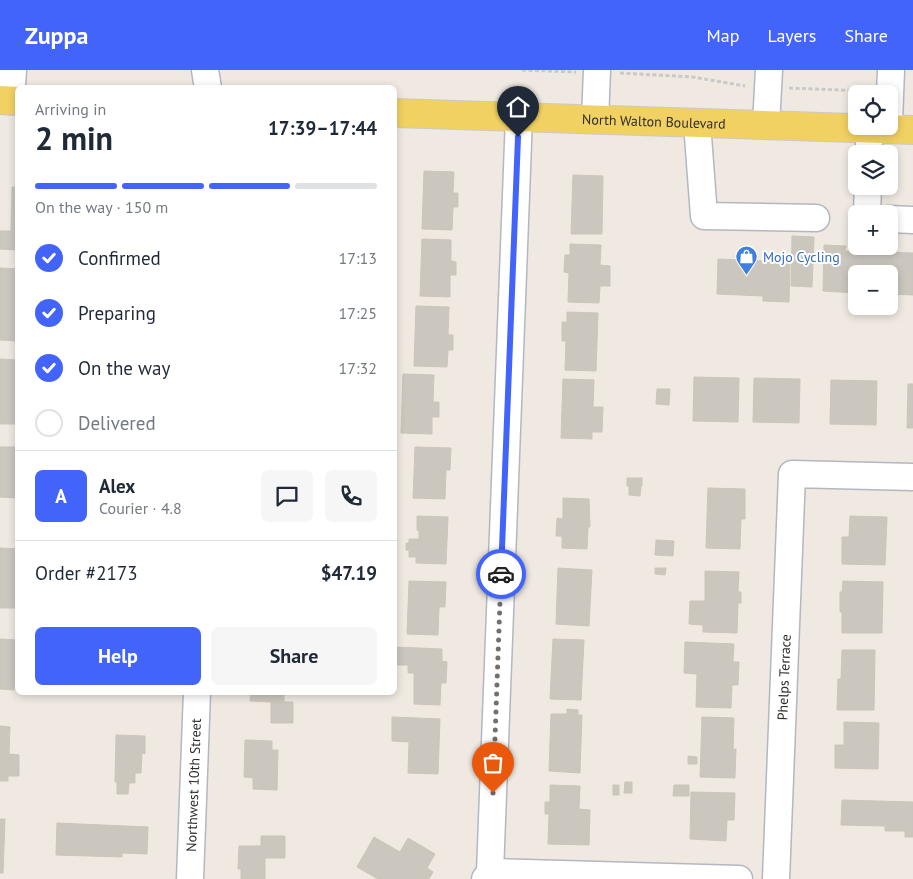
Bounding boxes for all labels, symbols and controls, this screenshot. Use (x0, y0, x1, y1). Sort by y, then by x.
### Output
text: Zuppa (25, 20, 88, 51)
text: Map (707, 24, 739, 47)
text: Layers (767, 24, 816, 47)
text: Share (844, 24, 888, 47)
map controls (848, 85, 898, 315)
button: locate (848, 85, 898, 135)
pin (497, 86, 539, 137)
icon: home (504, 93, 532, 121)
text: Arriving in (35, 99, 106, 119)
street label: North Walton Boulevard (582, 110, 726, 133)
text: 17:39–17:44 (268, 116, 377, 140)
text: 2 min (35, 117, 113, 159)
button: layers (848, 145, 898, 195)
text: On the way · 150 m (35, 197, 168, 217)
button: + (848, 205, 898, 255)
icon: check (35, 244, 63, 272)
shop icon: Mojo Cycling (735, 245, 759, 276)
text: Confirmed (78, 246, 161, 270)
text: 17:13 (339, 248, 377, 268)
place label: Mojo Cycling (763, 248, 840, 266)
button: − (848, 265, 898, 315)
icon: check (35, 299, 63, 327)
text: Preparing (78, 301, 156, 325)
text: 17:25 (339, 303, 377, 323)
icon: check (35, 354, 63, 382)
text: On the way (78, 356, 170, 380)
text: 17:32 (339, 358, 377, 378)
text: Delivered (78, 411, 156, 435)
button: chat (261, 470, 313, 522)
button: phone (325, 470, 377, 522)
text: Alex (99, 474, 135, 498)
text: A (55, 484, 67, 508)
text: Courier · 4.8 (99, 498, 182, 518)
courier (476, 549, 526, 599)
icon: car (487, 560, 515, 588)
text: Order #2173 (35, 561, 138, 585)
text: $47.19 (321, 561, 377, 585)
button: Help (35, 627, 201, 685)
button: Share (211, 627, 377, 685)
street label: Phelps Terrace (773, 634, 795, 721)
street label: Northwest 10th Street (182, 718, 205, 852)
pin (472, 742, 514, 793)
icon: bag (479, 749, 507, 777)

